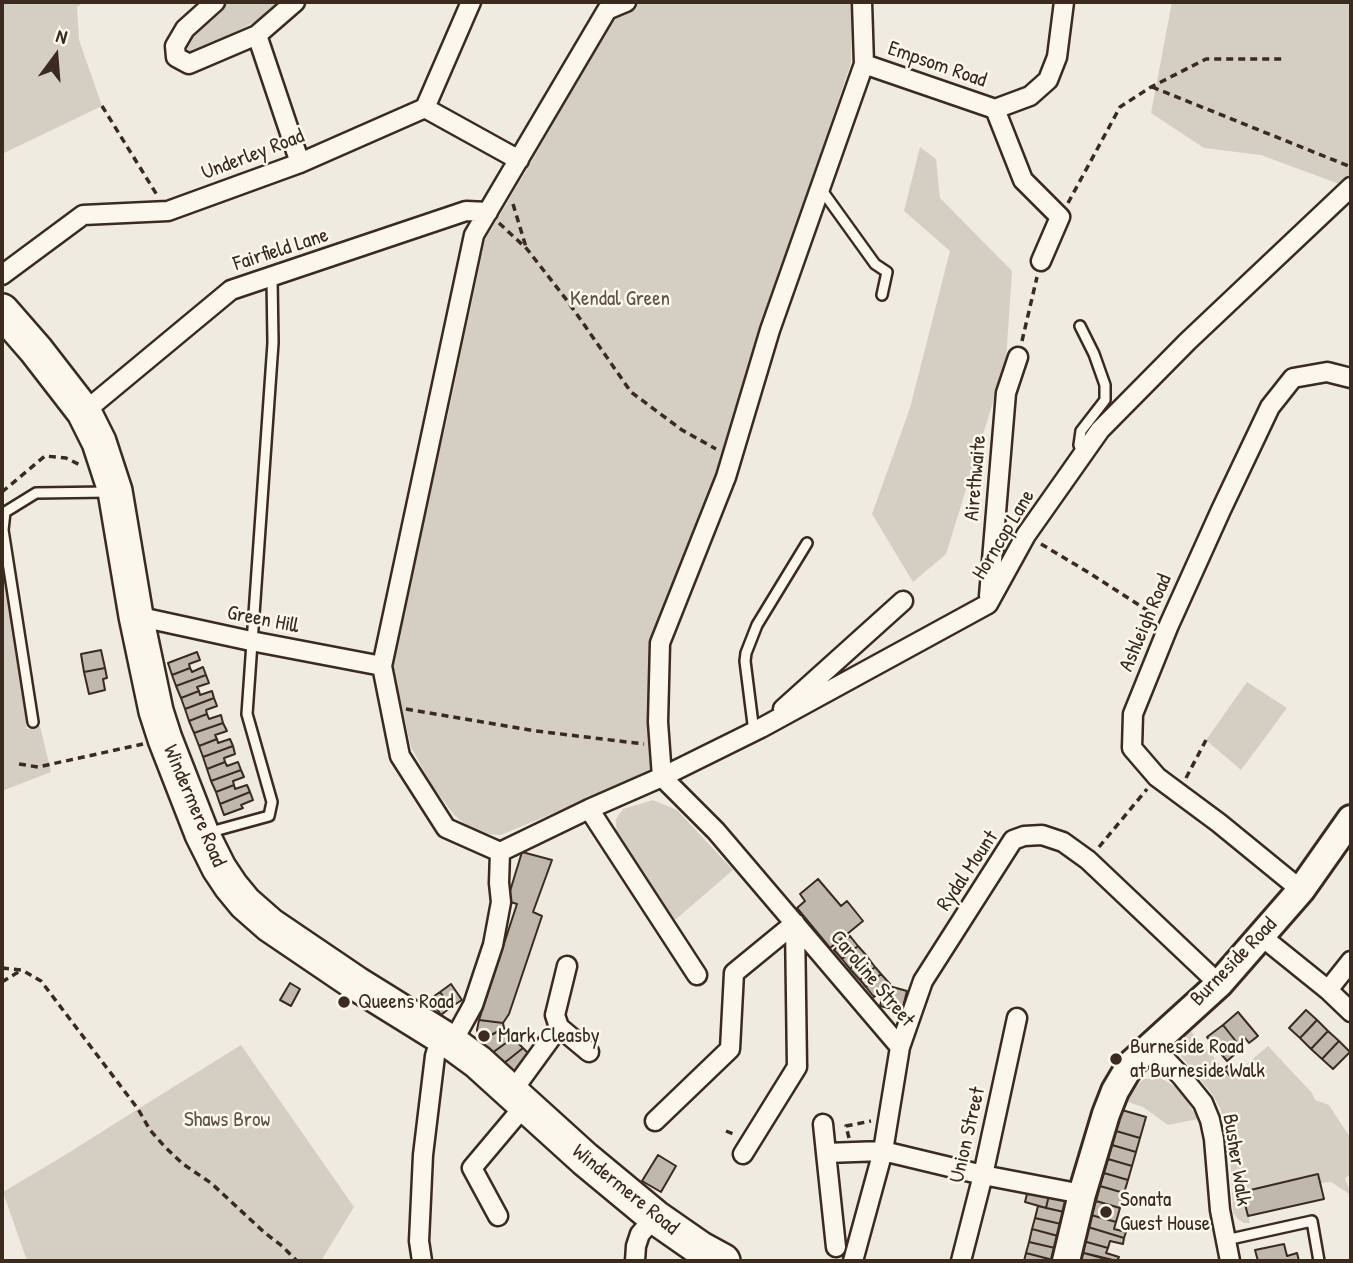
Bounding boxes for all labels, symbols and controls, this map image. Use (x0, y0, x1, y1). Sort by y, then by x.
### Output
north arrow (21, 21, 91, 91)
text: N (53, 22, 70, 50)
street label: Empsom Road (884, 36, 990, 94)
street label: Underley Road (198, 124, 308, 186)
street label: Fairfield Lane (230, 223, 332, 277)
park label: Kendal Green (570, 286, 670, 312)
street label: Airethwaite (960, 434, 992, 522)
street label: Horncop Lane (967, 486, 1041, 584)
street label: Ashleigh Road (1114, 571, 1178, 675)
street label: Green Hill (225, 601, 301, 639)
street label: Windermere Road (157, 741, 231, 871)
street label: Rydal Mount (932, 826, 1004, 916)
street label: Burneside Road (1185, 912, 1283, 1012)
street label: Caroline Street (824, 926, 920, 1032)
place label: Queens Road (358, 989, 454, 1015)
marker: Queens Road (336, 994, 352, 1010)
place label: Mark Cleasby (498, 1023, 600, 1049)
marker: Mark Cleasby (476, 1028, 492, 1044)
place label: Burneside Road at Burneside Walk (1130, 1034, 1265, 1084)
marker: Burneside Road at Burneside Walk (1108, 1051, 1124, 1067)
street label: Union Street (945, 1085, 991, 1185)
park label: Shaws Brow (184, 1107, 270, 1133)
street label: Busher Walk (1216, 1112, 1256, 1208)
street label: Windermere Road (567, 1139, 683, 1241)
place label: Sonata Guest House (1120, 1187, 1210, 1237)
marker: Sonata Guest House (1098, 1204, 1114, 1220)

